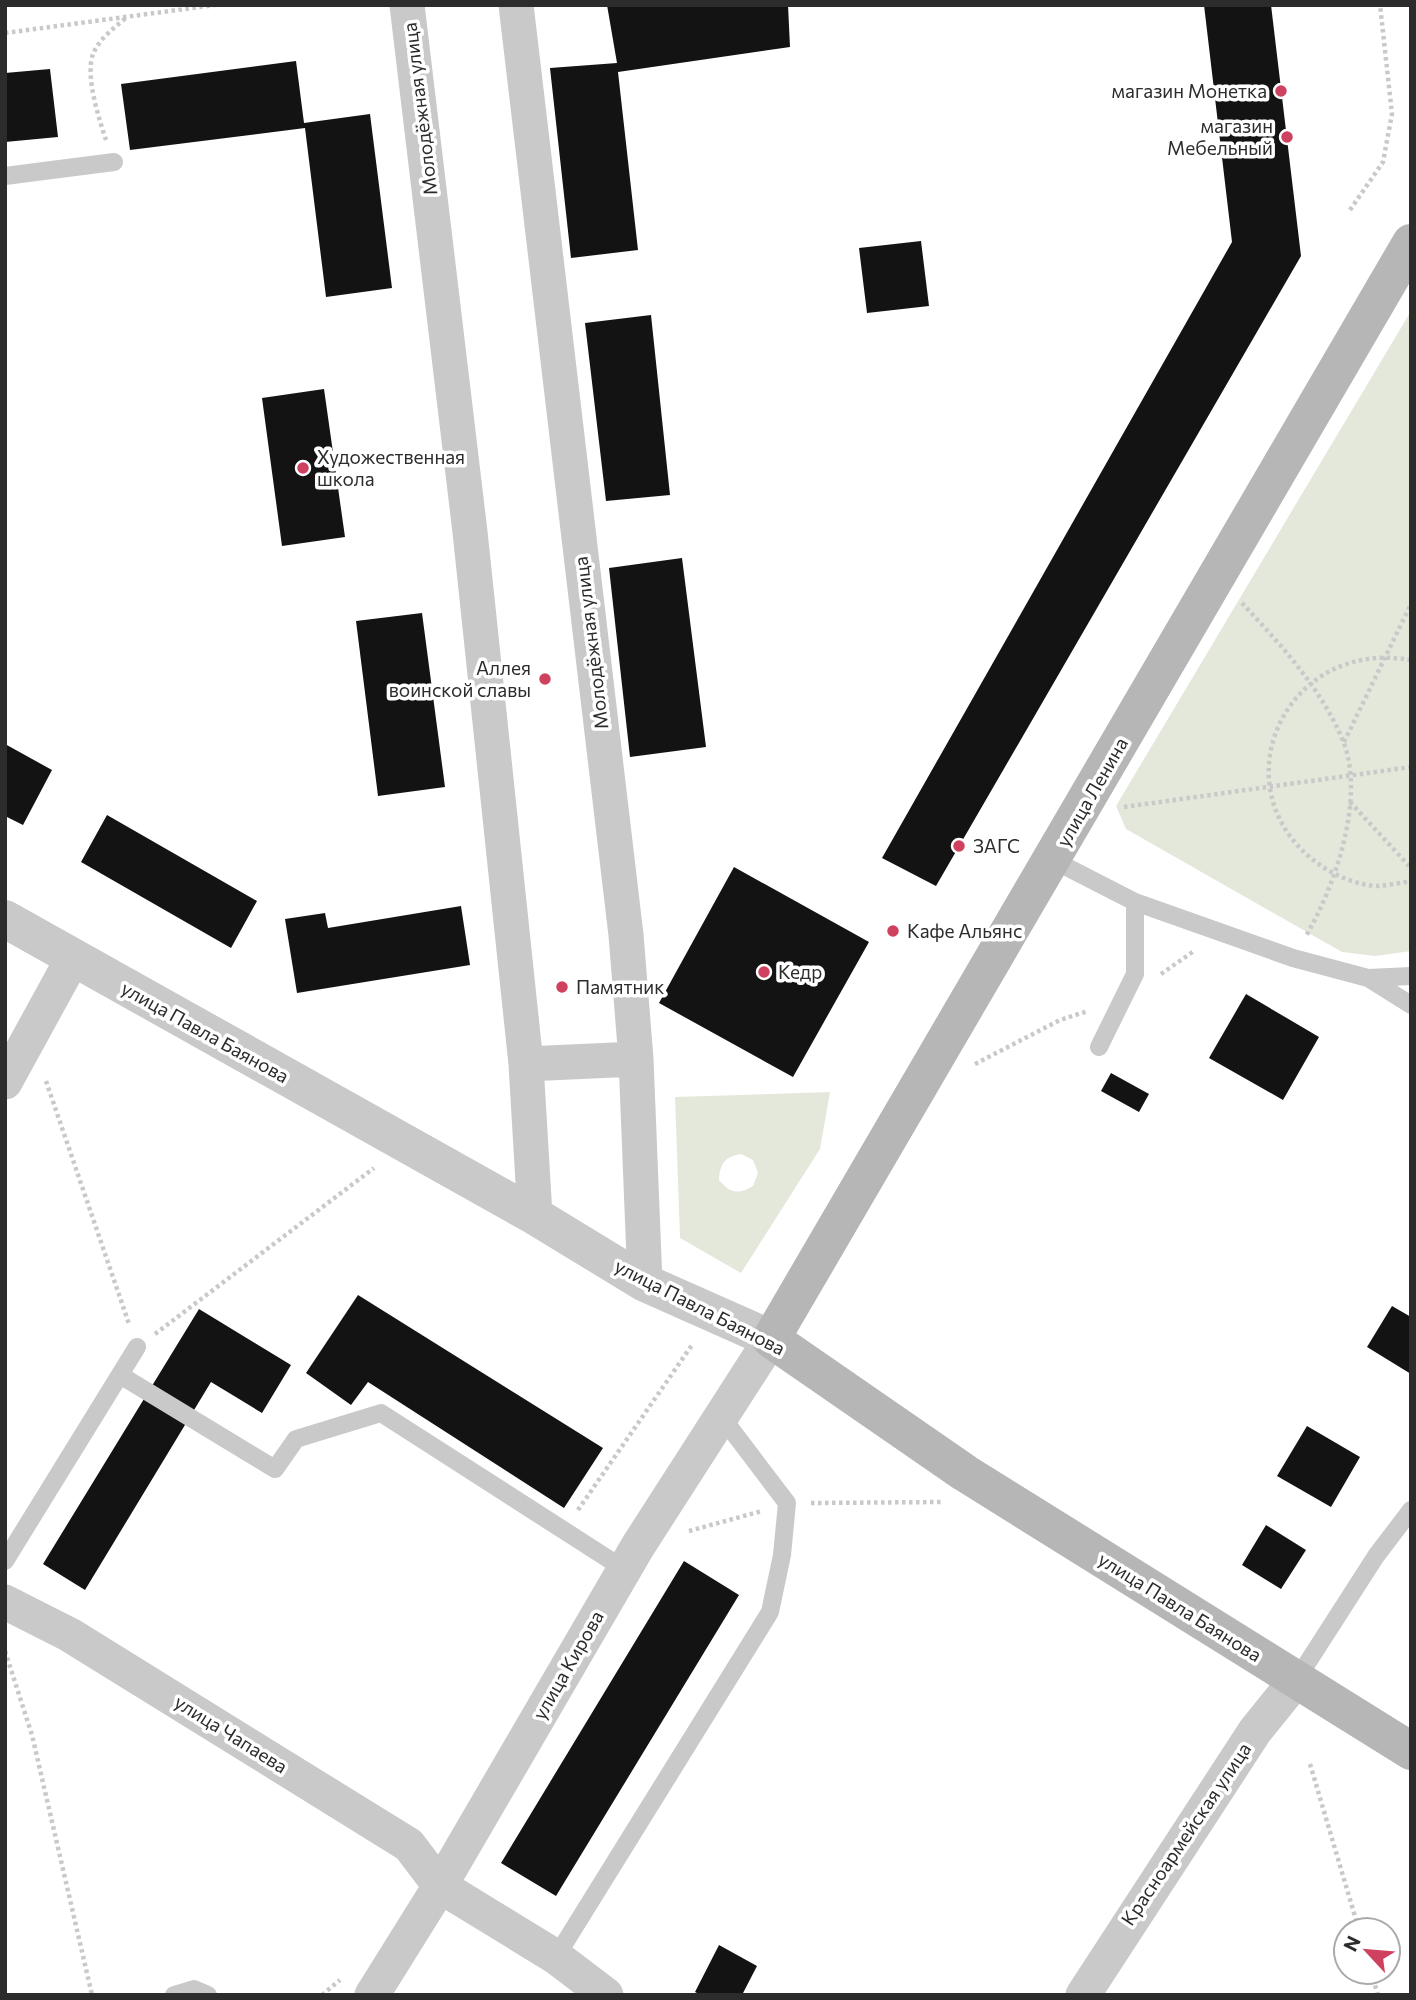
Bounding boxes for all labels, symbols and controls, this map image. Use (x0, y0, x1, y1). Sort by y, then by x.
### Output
street label: Молодёжная улица (397, 21, 442, 197)
place label: магазин Монетка (1112, 79, 1267, 102)
marker: магазин Монетка (1273, 83, 1289, 99)
place label: магазин Мебельный (1167, 114, 1273, 159)
marker: магазин Мебельный (1279, 129, 1295, 145)
place label: Художественная школа (317, 445, 465, 490)
marker: Художественная школа (295, 460, 311, 476)
street label: Молодёжная улица (568, 555, 613, 731)
place label: Аллея воинской славы (389, 656, 531, 701)
marker: Аллея воинской славы (537, 671, 553, 687)
street label: улица Ленина (1051, 733, 1132, 850)
place label: ЗАГС (973, 834, 1020, 857)
marker: ЗАГС (951, 838, 967, 854)
place label: Кафе Альянс (907, 919, 1022, 942)
marker: Кафе Альянс (885, 923, 901, 939)
place label: Кедр (778, 960, 822, 983)
marker: Кедр (756, 964, 772, 980)
place label: Памятник (576, 975, 664, 998)
street label: улица Павла Баянова (117, 976, 293, 1087)
marker: Памятник (554, 979, 570, 995)
street label: улица Павла Баянова (611, 1254, 789, 1359)
street label: улица Павла Баянова (1094, 1547, 1266, 1666)
street label: улица Кирова (527, 1606, 608, 1723)
street label: улица Чапаева (171, 1690, 292, 1777)
street label: Красноармейская улица (1116, 1738, 1255, 1930)
north arrow (1332, 1916, 1402, 1986)
text: N (1338, 1932, 1365, 1955)

